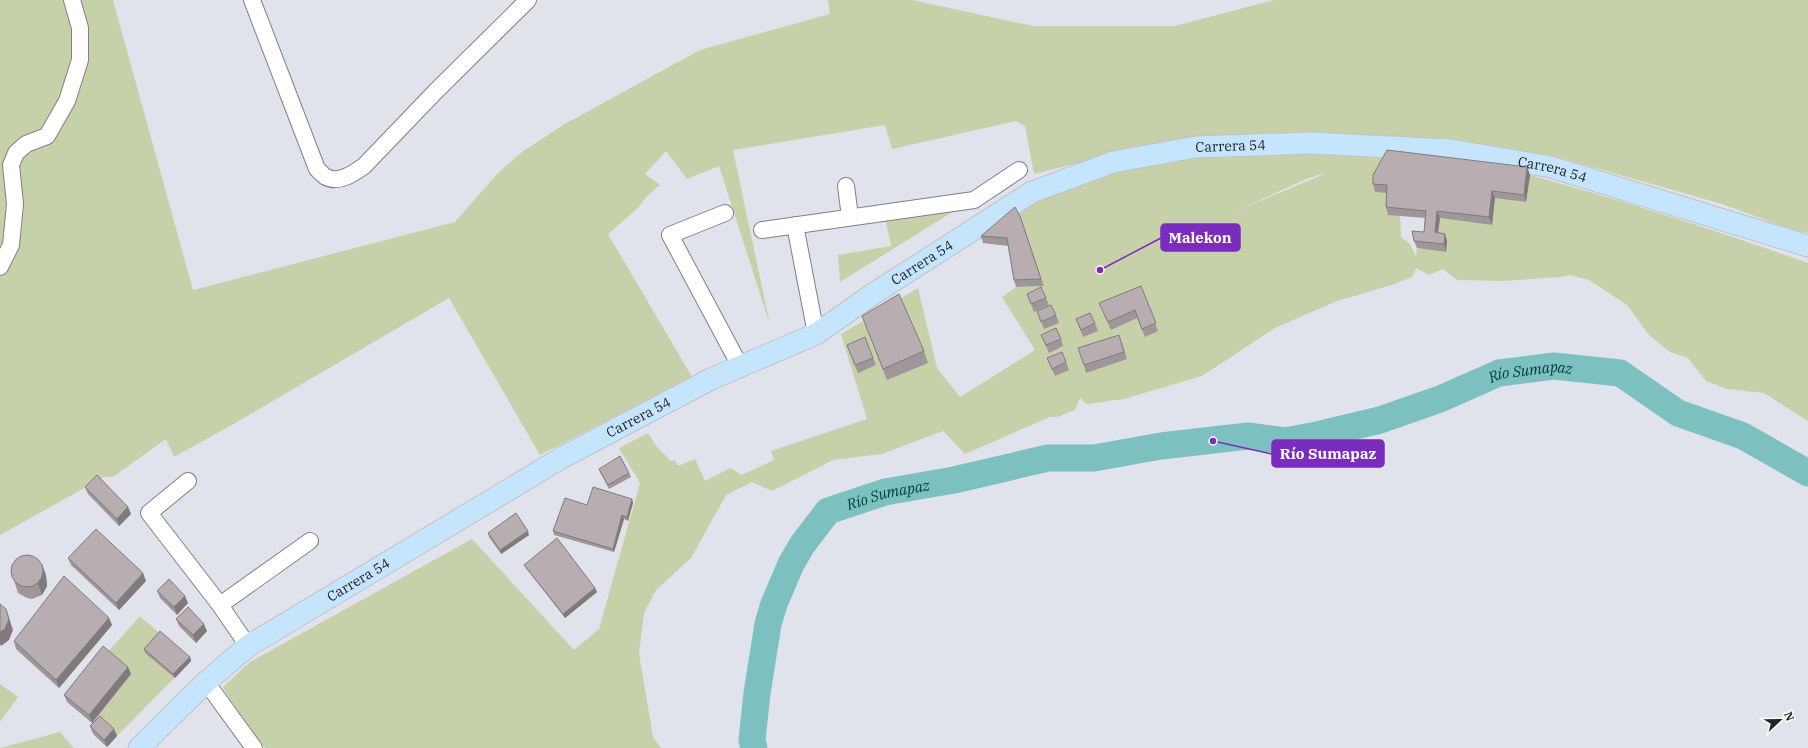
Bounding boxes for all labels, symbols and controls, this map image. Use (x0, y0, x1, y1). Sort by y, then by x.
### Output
street label: Carrera 54 (1195, 136, 1266, 156)
street label: Carrera 54 (1517, 153, 1589, 186)
callout: Malekon (1161, 224, 1240, 251)
text: Malekon (1168, 228, 1232, 247)
street label: Carrera 54 (887, 236, 956, 289)
water label: Río Sumapaz (1484, 356, 1574, 387)
street label: Carrera 54 (603, 393, 674, 442)
callout: Río Sumapaz (1272, 440, 1384, 467)
text: Río Sumapaz (1280, 444, 1377, 463)
water label: Río Sumapaz (843, 475, 931, 514)
street label: Carrera 54 (323, 554, 393, 606)
north arrow (1760, 700, 1800, 740)
text: N (1781, 710, 1798, 723)

